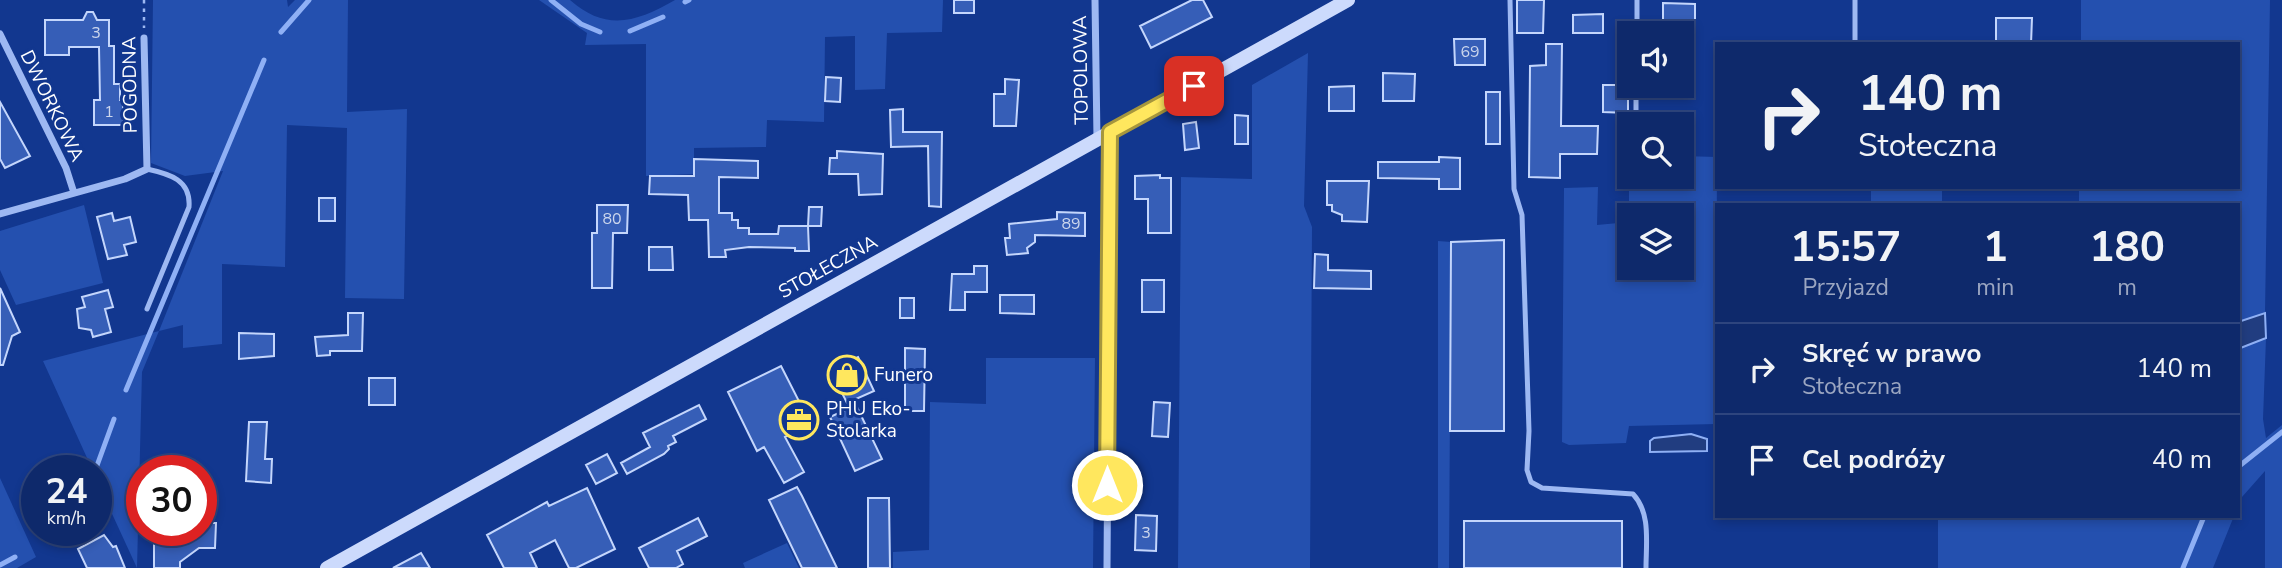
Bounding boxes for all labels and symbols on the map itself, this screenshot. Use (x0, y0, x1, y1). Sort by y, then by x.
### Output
street label: TOPOLOWA (1067, 15, 1095, 125)
house number: 3 (91, 22, 101, 44)
street label: POGODNA (116, 36, 144, 134)
house number: 69 (1460, 41, 1480, 63)
street label: DWORKOWA (14, 46, 90, 166)
pin (1164, 56, 1224, 116)
house number: 1 (104, 101, 114, 123)
house number: 80 (602, 208, 622, 230)
house number: 89 (1061, 213, 1081, 235)
street label: STOŁECZNA (774, 229, 882, 305)
shop icon: Funero (826, 354, 868, 396)
place label: Funero (874, 362, 933, 388)
place label: PHU Eko- Stolarka (826, 396, 910, 444)
office icon: PHU Eko- Stolarka (778, 399, 820, 441)
position arrow (1070, 448, 1144, 522)
speed limit sign: 30 (126, 455, 217, 546)
house number: 3 (1141, 522, 1151, 544)

